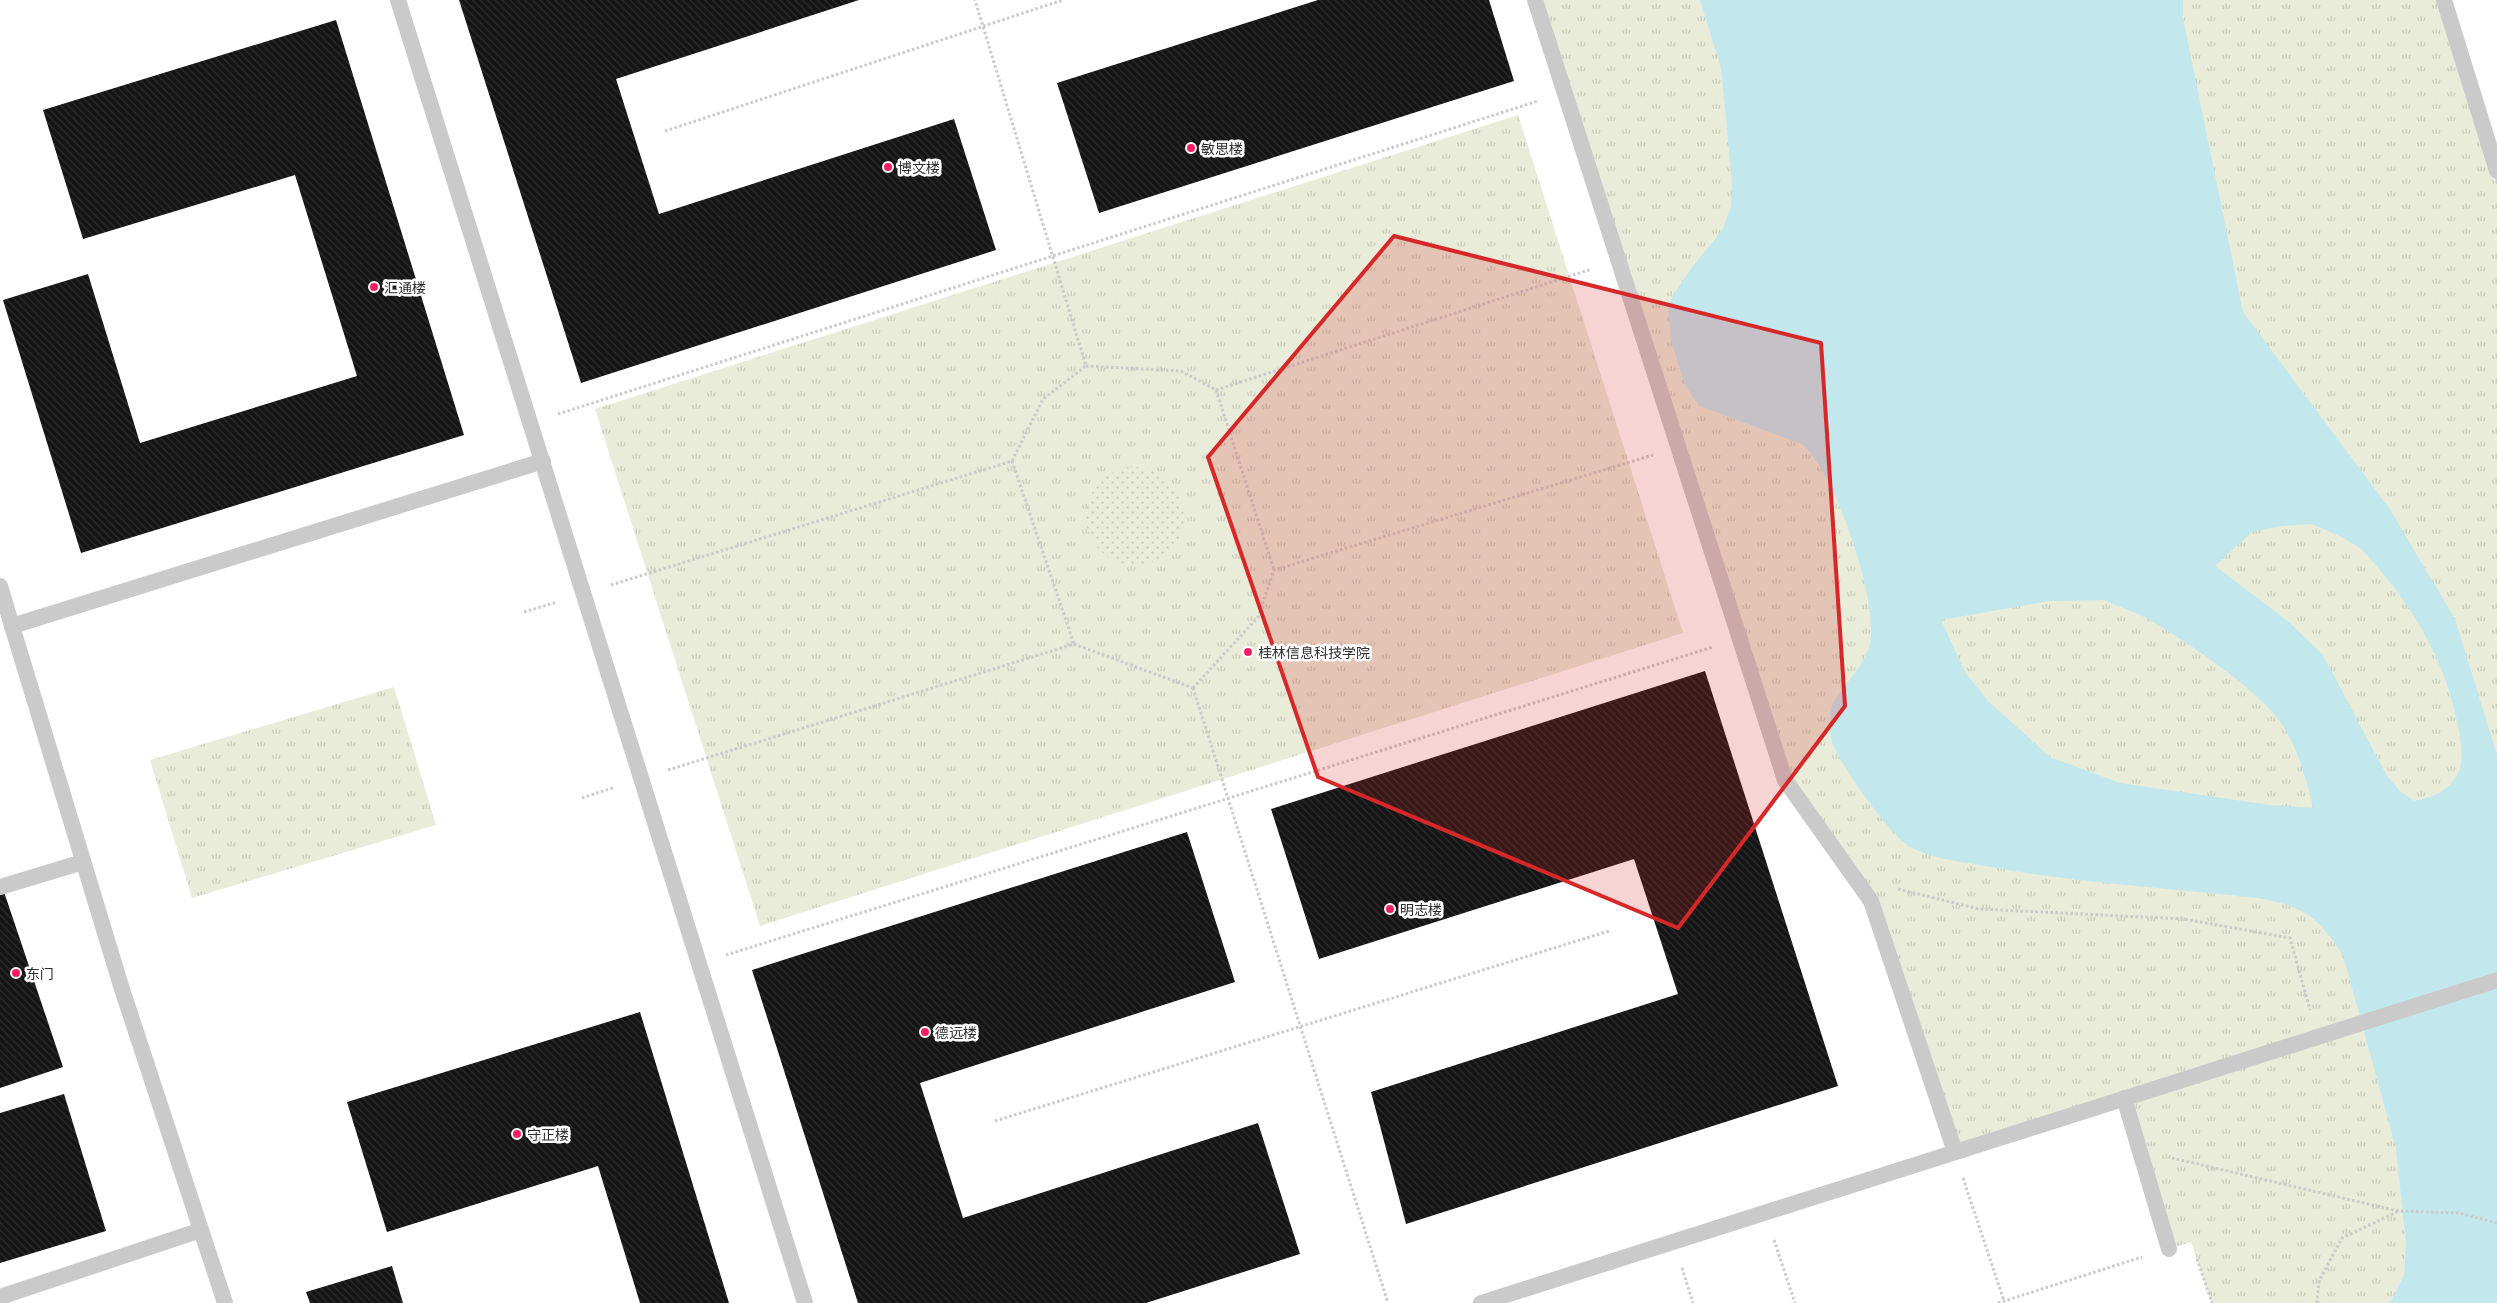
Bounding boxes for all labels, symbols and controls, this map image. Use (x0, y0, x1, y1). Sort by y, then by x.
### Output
place label: 敏思楼 (1201, 139, 1243, 158)
marker: 敏思楼 (1185, 142, 1197, 154)
place label: 博文楼 (898, 158, 940, 177)
marker: 博文楼 (882, 161, 894, 173)
place label: 汇通楼 (384, 278, 426, 297)
marker: 汇通楼 (368, 281, 380, 293)
place label: 桂林信息科技学院 (1258, 643, 1370, 662)
marker: 桂林信息科技学院 (1242, 646, 1254, 658)
place label: 明志楼 (1400, 900, 1442, 919)
marker: 明志楼 (1384, 903, 1396, 915)
place label: 东门 (26, 964, 54, 983)
marker: 东门 (10, 967, 22, 979)
place label: 德远楼 (935, 1023, 977, 1042)
marker: 德远楼 (919, 1026, 931, 1038)
place label: 守正楼 (527, 1125, 569, 1144)
marker: 守正楼 (511, 1128, 523, 1140)

